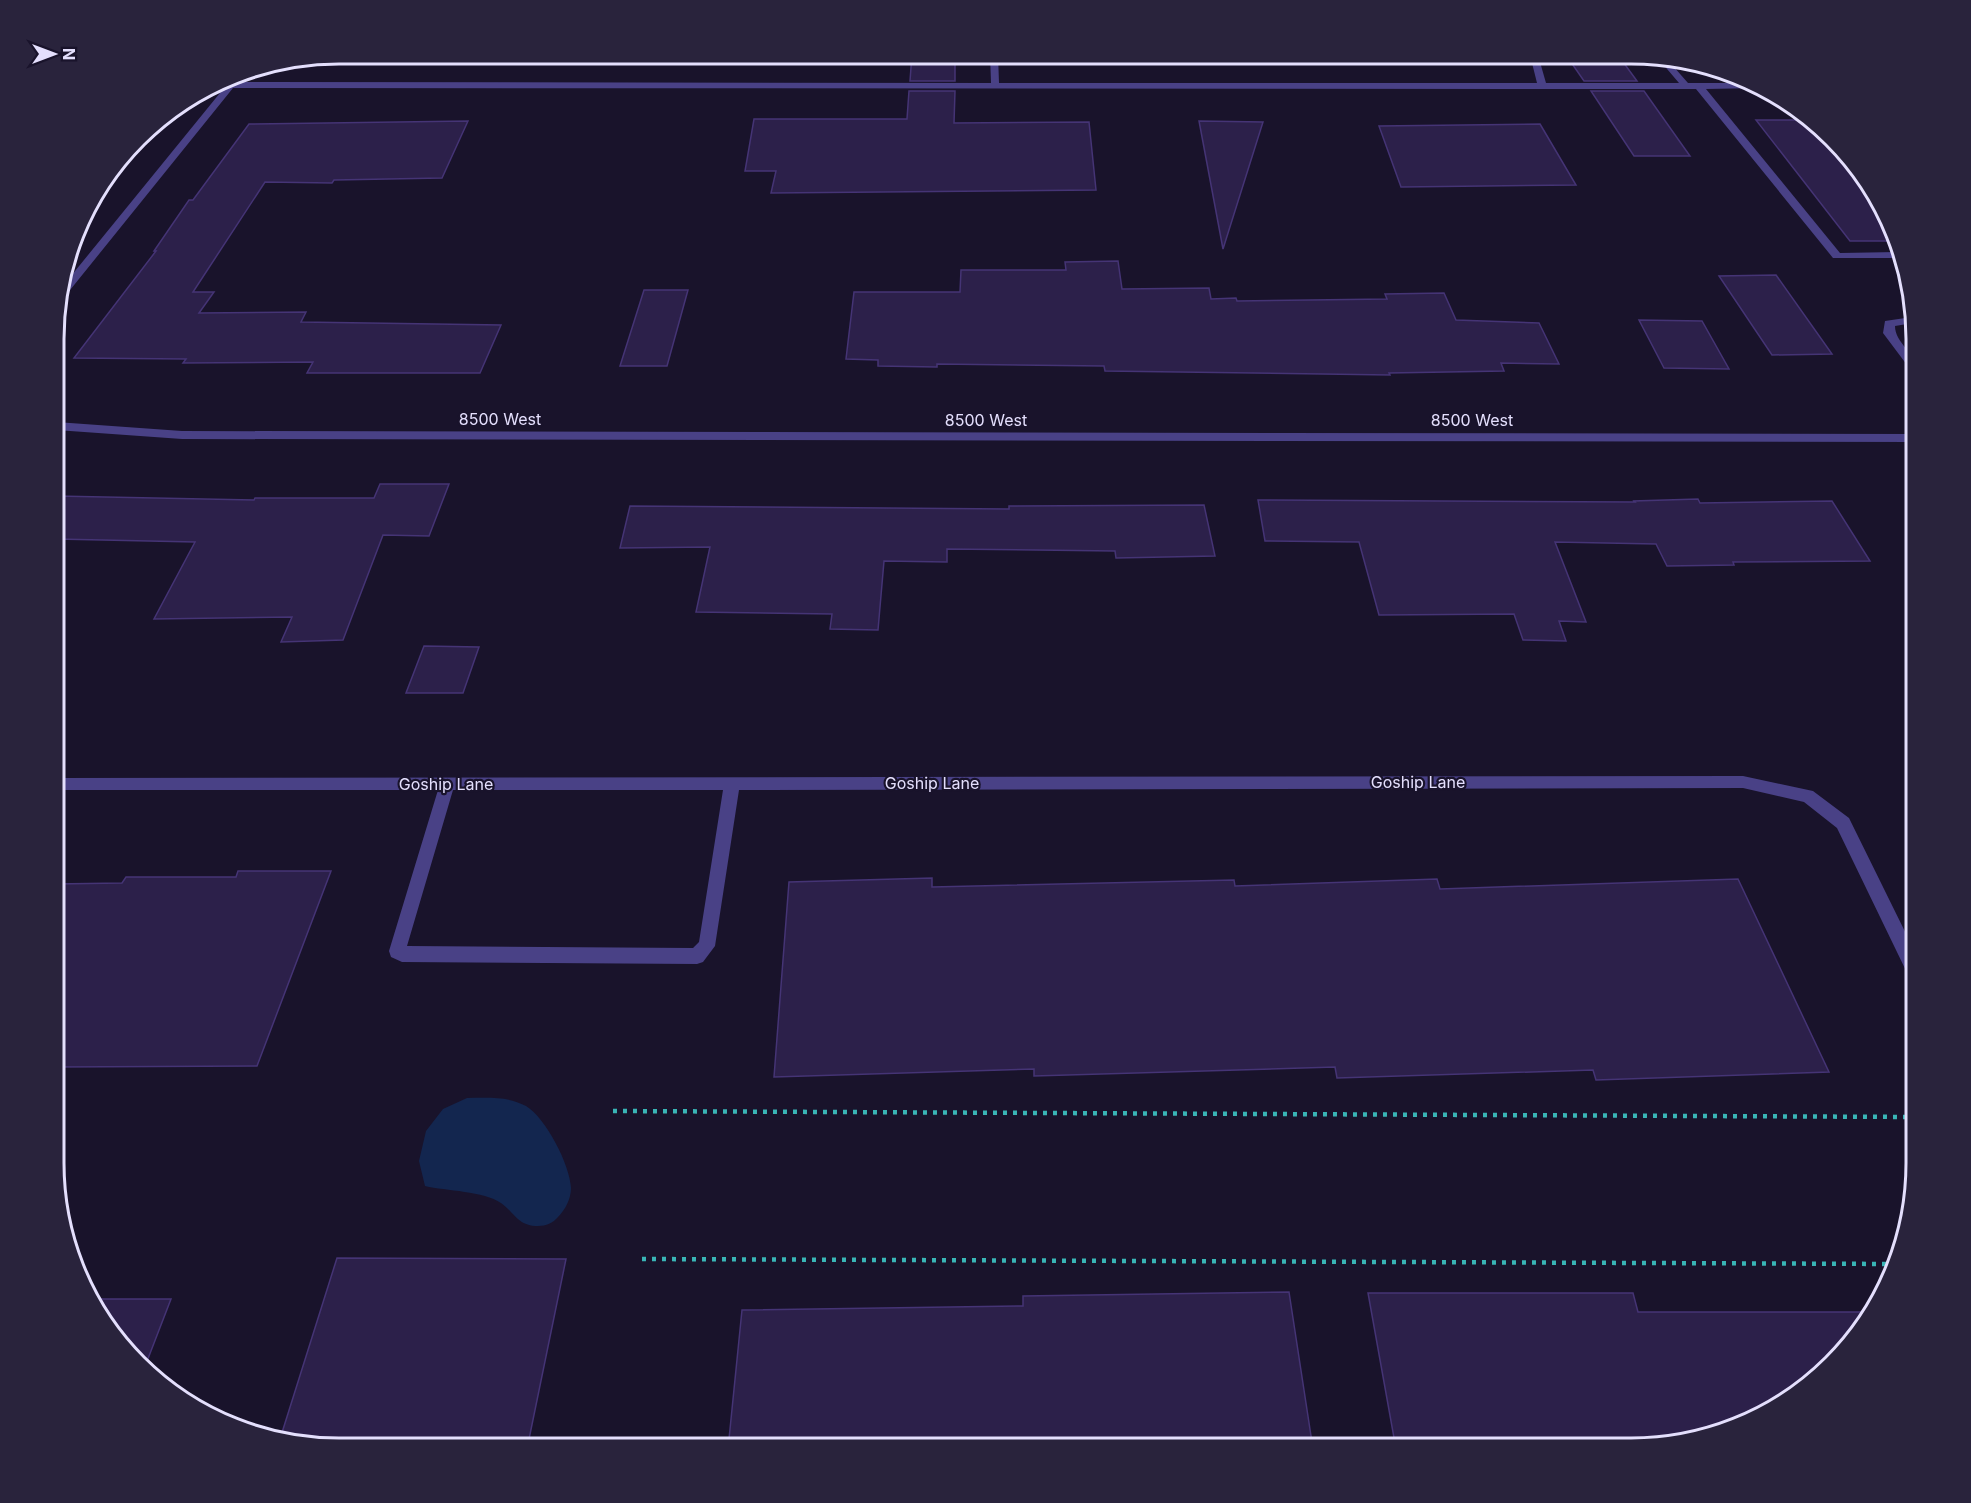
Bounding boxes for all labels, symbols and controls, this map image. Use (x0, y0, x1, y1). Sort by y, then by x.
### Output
north arrow (24, 24, 84, 84)
text: N (59, 48, 79, 60)
street label: 8500 West (459, 409, 541, 429)
street label: 8500 West (945, 410, 1027, 430)
street label: 8500 West (1431, 410, 1513, 430)
street label: Goship Lane (1371, 772, 1465, 792)
street label: Goship Lane (885, 773, 979, 793)
street label: Goship Lane (399, 774, 493, 794)

